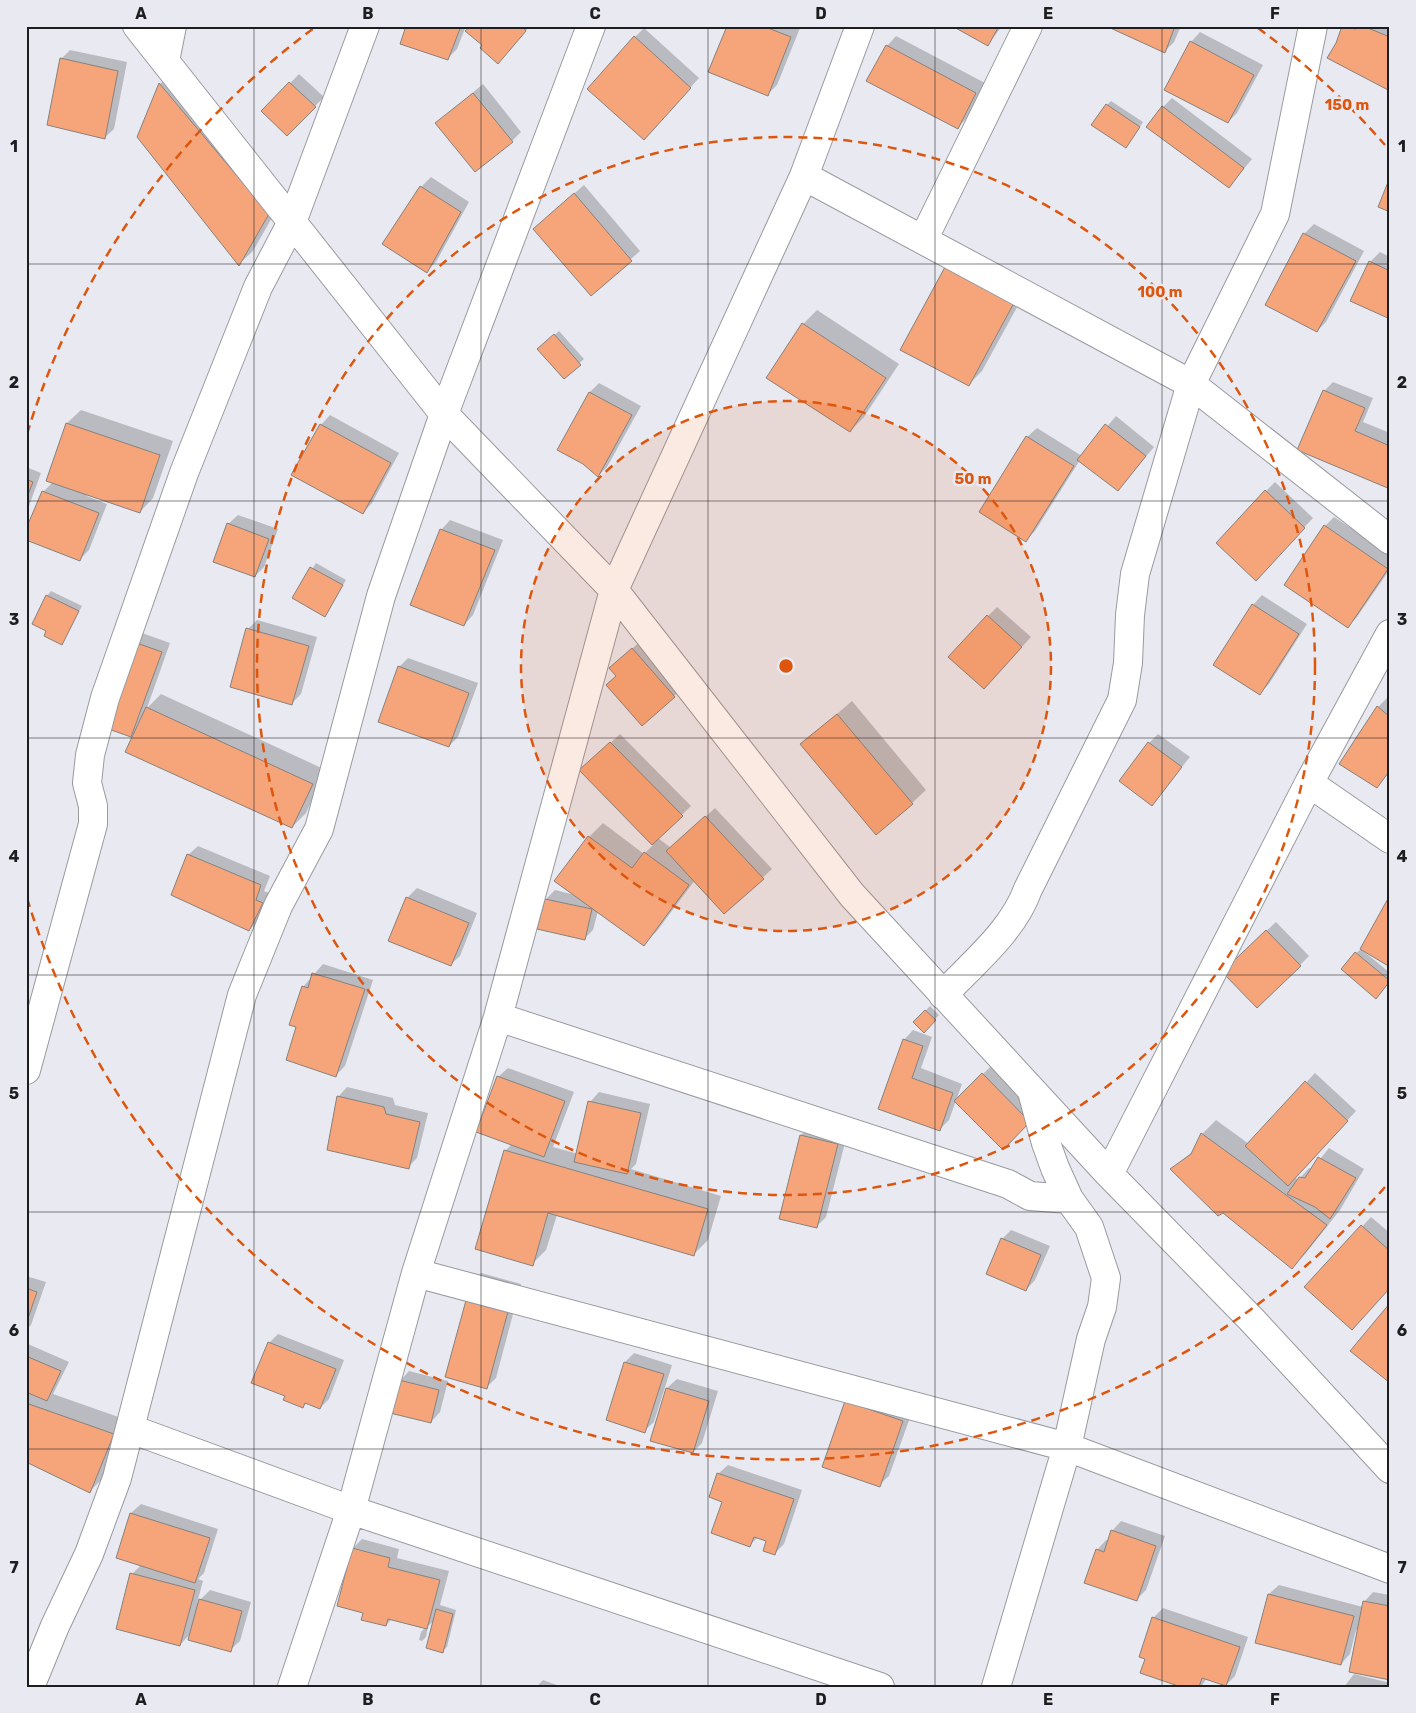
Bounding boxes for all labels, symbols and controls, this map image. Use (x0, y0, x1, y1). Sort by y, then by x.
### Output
text: A (135, 4, 147, 23)
text: B (362, 4, 374, 23)
text: C (589, 4, 601, 23)
text: D (815, 4, 827, 23)
text: E (1043, 4, 1053, 23)
text: F (1270, 4, 1280, 23)
text: 150 m (1325, 96, 1369, 114)
text: 1 (10, 137, 18, 156)
text: 1 (1398, 137, 1406, 156)
text: 100 m (1138, 283, 1182, 301)
text: 2 (9, 373, 19, 392)
text: 2 (1397, 373, 1407, 392)
text: 50 m (955, 470, 991, 488)
text: 3 (9, 610, 19, 629)
text: 3 (1397, 610, 1407, 629)
centre of rings (777, 657, 795, 675)
text: 4 (9, 847, 20, 866)
text: 4 (1397, 847, 1408, 866)
text: 5 (9, 1084, 19, 1103)
text: 5 (1397, 1084, 1407, 1103)
text: 6 (9, 1321, 19, 1340)
text: 6 (1397, 1321, 1407, 1340)
text: 7 (9, 1558, 19, 1577)
text: 7 (1397, 1558, 1407, 1577)
text: A (135, 1690, 147, 1709)
text: B (362, 1690, 374, 1709)
text: C (589, 1690, 601, 1709)
text: D (815, 1690, 827, 1709)
text: E (1043, 1690, 1053, 1709)
text: F (1270, 1690, 1280, 1709)

